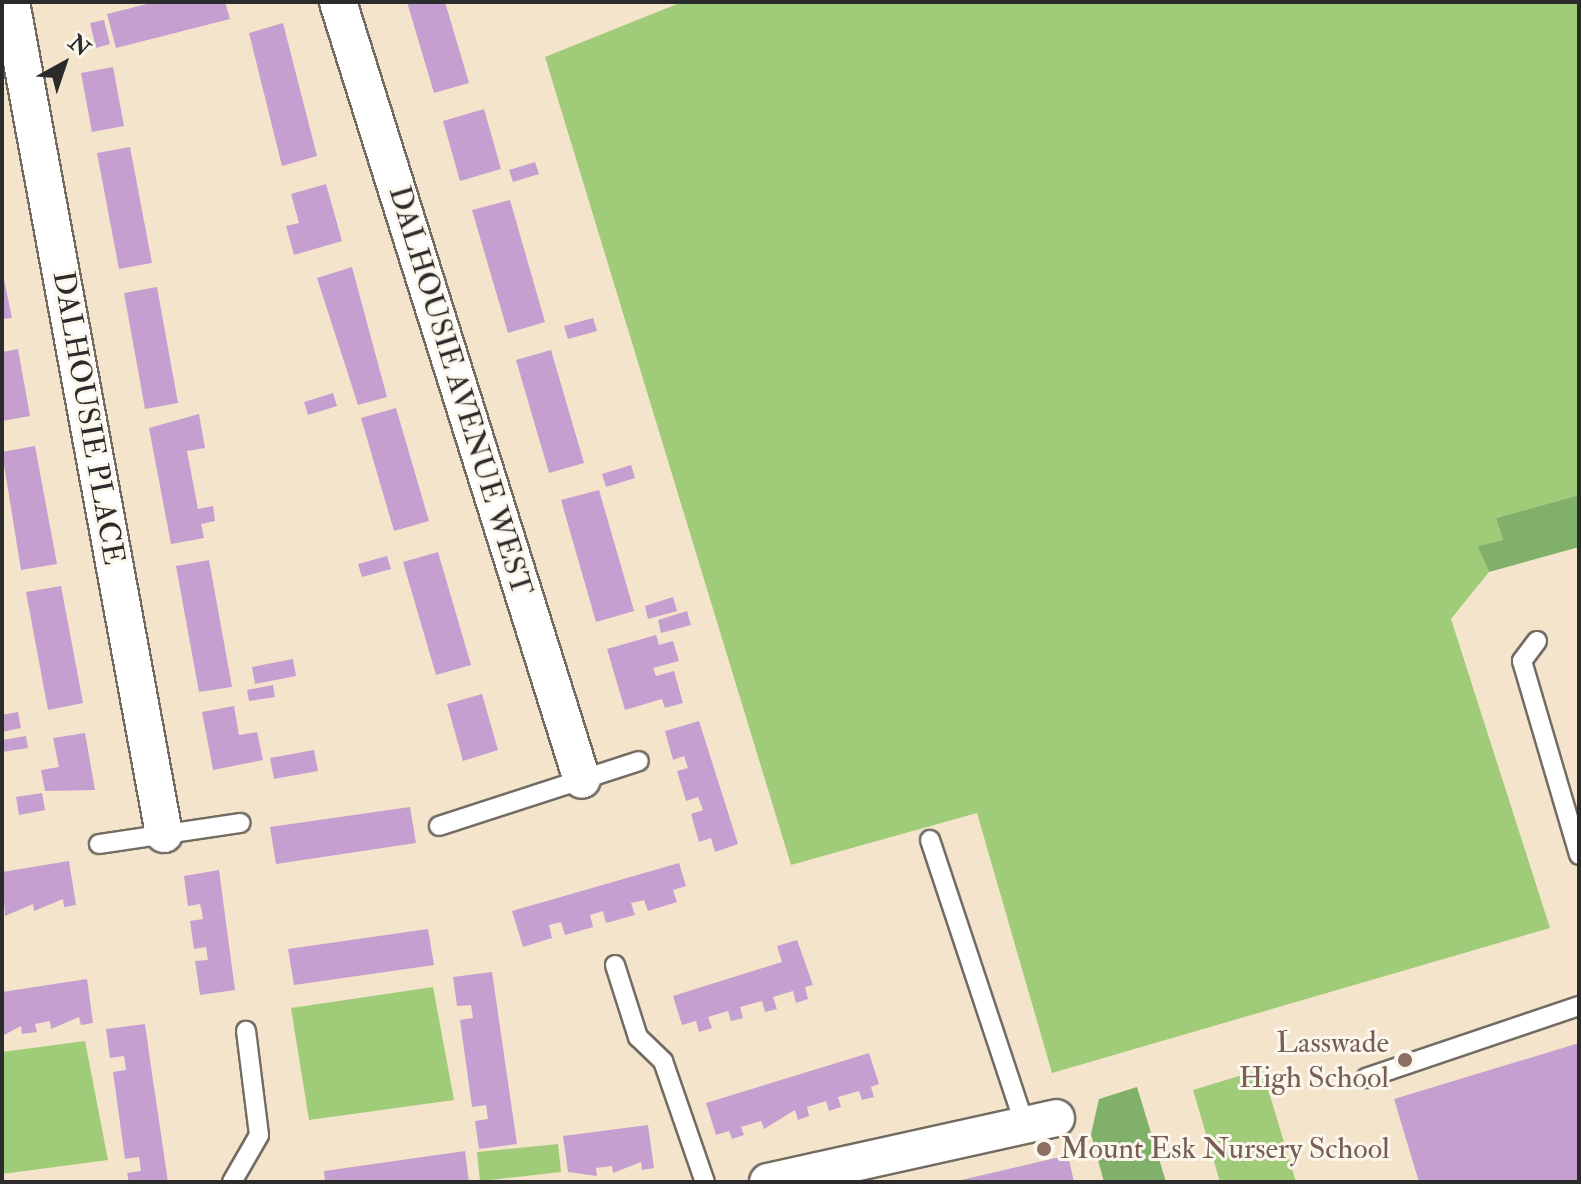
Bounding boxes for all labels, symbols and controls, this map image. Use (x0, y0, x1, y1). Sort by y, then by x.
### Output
north arrow (24, 24, 104, 104)
text: N (63, 29, 96, 63)
street label: DALHOUSIE AVENUE WEST (380, 182, 540, 600)
street label: DALHOUSIE PLACE (44, 268, 132, 568)
place label: Lasswade High School (1239, 1025, 1389, 1096)
marker: Lasswade High School (1396, 1051, 1414, 1069)
place label: Mount Esk Nursery School (1060, 1131, 1390, 1167)
marker: Mount Esk Nursery School (1035, 1140, 1053, 1158)

